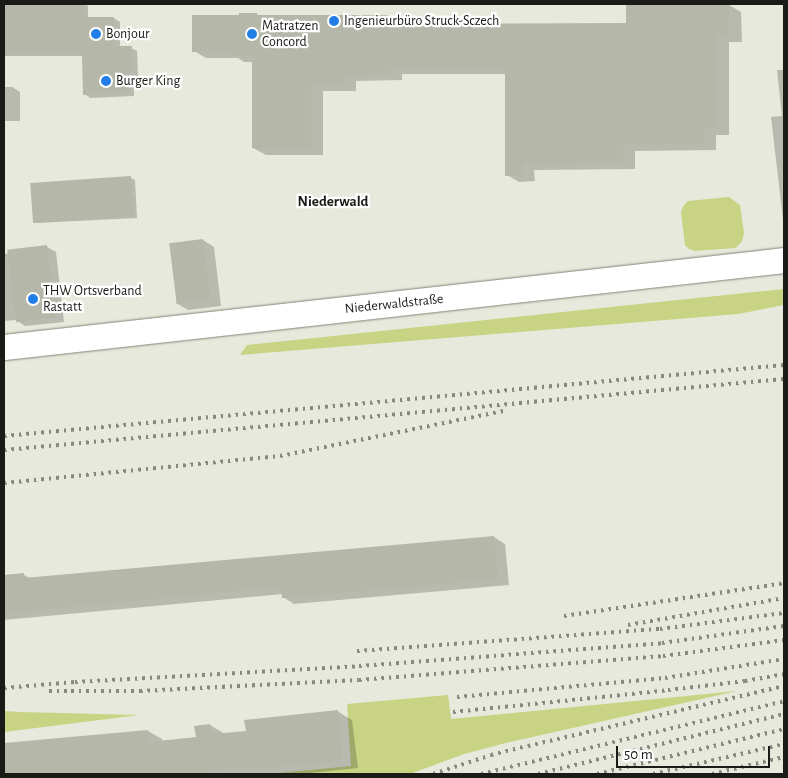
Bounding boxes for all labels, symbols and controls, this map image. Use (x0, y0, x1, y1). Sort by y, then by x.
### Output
place label: Ingenieurbüro Struck-Sczech (344, 13, 499, 29)
marker: Ingenieurbüro Struck-Sczech (328, 15, 340, 27)
place label: Matratzen Concord (262, 18, 318, 50)
place label: Bonjour (106, 26, 149, 42)
marker: Bonjour (90, 28, 102, 40)
marker: Matratzen Concord (246, 28, 258, 40)
place label: Burger King (116, 73, 180, 89)
marker: Burger King (100, 75, 112, 87)
district label: Niederwald (297, 193, 369, 211)
place label: THW Ortsverband Rastatt (43, 283, 142, 316)
street label: Niederwaldstraße (344, 290, 444, 318)
marker: THW Ortsverband Rastatt (27, 293, 39, 305)
scale bar (618, 736, 772, 768)
text: 50 m (624, 747, 653, 762)

